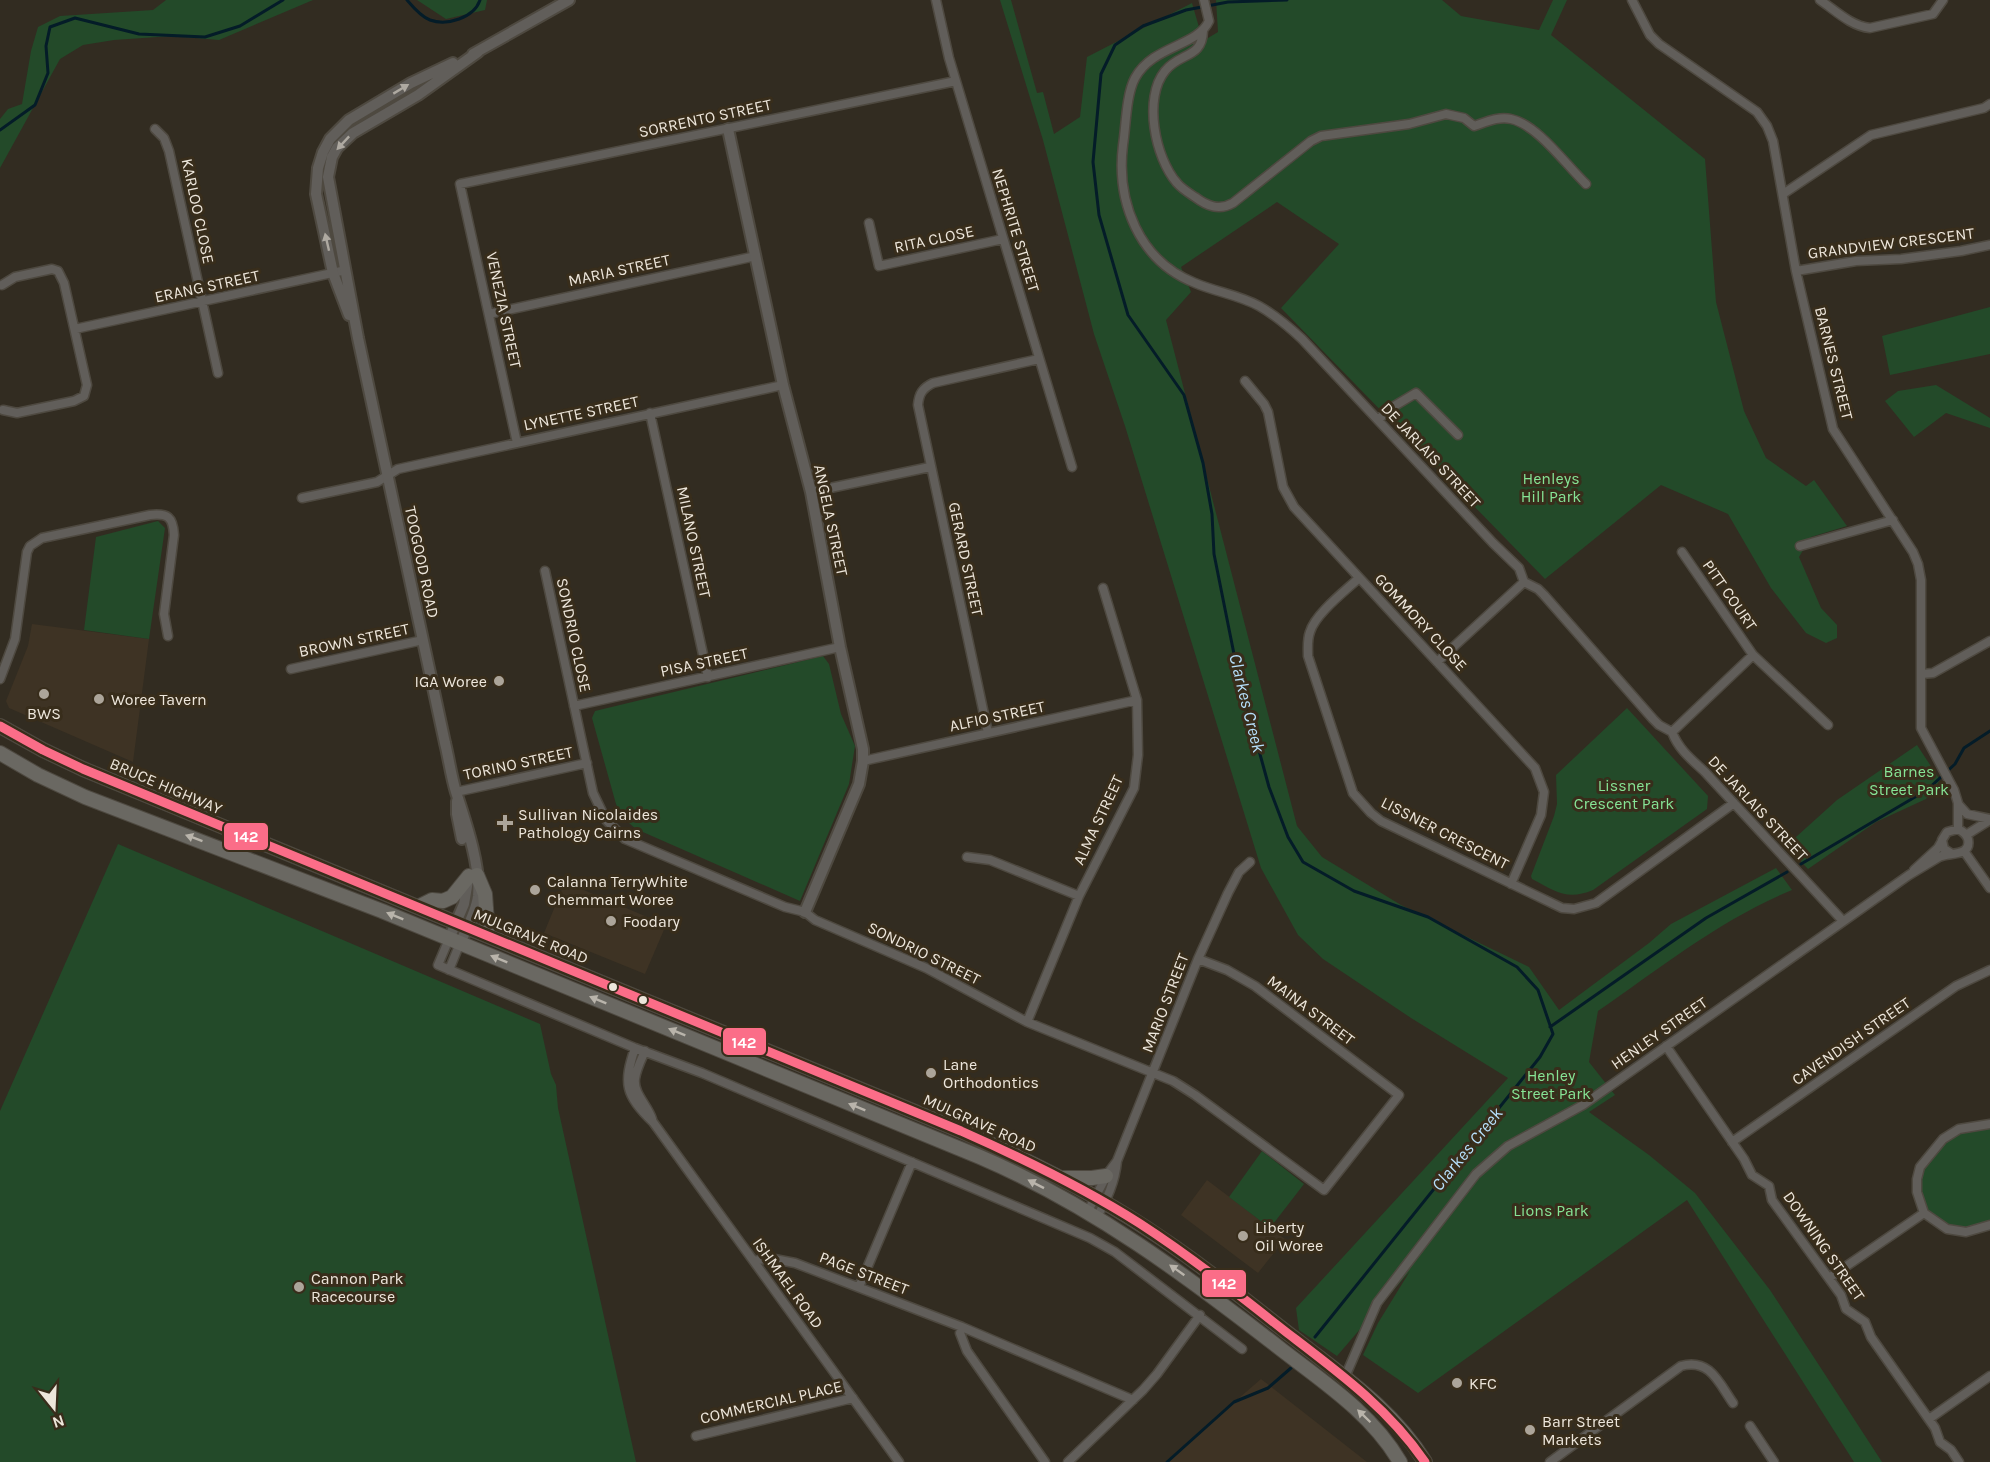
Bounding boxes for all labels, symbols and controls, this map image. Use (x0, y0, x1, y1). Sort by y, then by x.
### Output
one-way arrow (393, 84, 410, 94)
street label: SORRENTO STREET (637, 95, 773, 141)
one-way arrow (337, 135, 350, 150)
street label: KARLOO CLOSE (178, 157, 218, 265)
street label: NEPHRITE STREET (988, 166, 1044, 294)
street label: RITA CLOSE (892, 221, 976, 257)
street label: GRANDVIEW CRESCENT (1807, 223, 1975, 263)
one-way arrow (321, 233, 331, 252)
street label: VENEZIA STREET (482, 250, 526, 370)
street label: MARIA STREET (566, 250, 672, 290)
street label: ERANG STREET (153, 266, 261, 306)
street label: BARNES STREET (1811, 305, 1857, 421)
street label: LYNETTE STREET (522, 392, 640, 434)
street label: DE JARLAIS STREET (1377, 398, 1485, 512)
street label: ANGELA STREET (810, 463, 852, 577)
park label: Henleys Hill Park (1521, 469, 1581, 506)
street label: MILANO STREET (673, 485, 715, 599)
street label: GERARD STREET (945, 500, 987, 618)
street label: TOOGOOD ROAD (401, 504, 443, 620)
street label: PITT COURT (1699, 556, 1761, 634)
street label: GOMMORY CLOSE (1371, 569, 1471, 675)
street label: SONDRIO CLOSE (553, 576, 595, 694)
street label: BROWN STREET (297, 619, 411, 661)
street label: PISA STREET (658, 643, 750, 681)
water label: Clarkes Creek (1224, 651, 1270, 756)
place label: IGA Woree (414, 672, 487, 691)
marker: IGA Woree (492, 674, 506, 688)
marker: BWS (37, 687, 51, 701)
place label: Woree Tavern (111, 690, 207, 709)
marker: Woree Tavern (92, 692, 106, 706)
street label: ALFIO STREET (948, 697, 1046, 735)
place label: BWS (27, 704, 61, 723)
street label: TORINO STREET (462, 742, 574, 784)
street label: DE JARLAIS STREET (1704, 751, 1812, 865)
street label: BRUCE HIGHWAY (107, 754, 225, 818)
park label: Barnes Street Park (1869, 762, 1949, 799)
street label: ALMA STREET (1069, 772, 1127, 868)
park label: Lissner Crescent Park (1574, 776, 1674, 813)
street label: LISSNER CRESCENT (1378, 793, 1512, 873)
place label: Sullivan Nicolaides Pathology Cairns (518, 805, 658, 842)
marker: Sullivan Nicolaides Pathology Cairns (496, 814, 514, 832)
line badge: 142 (223, 822, 269, 851)
text: 142 (234, 827, 258, 846)
one-way arrow (184, 833, 202, 843)
place label: Calanna TerryWhite Chemmart Woree (547, 872, 688, 909)
marker: Calanna TerryWhite Chemmart Woree (528, 883, 542, 897)
street label: MULGRAVE ROAD (471, 904, 591, 968)
one-way arrow (386, 911, 404, 920)
place label: Foodary (623, 912, 680, 931)
marker: Foodary (604, 914, 618, 928)
street label: SONDRIO STREET (864, 917, 984, 989)
street label: MARIO STREET (1137, 951, 1193, 1055)
one-way arrow (490, 954, 508, 964)
street label: MAINA STREET (1263, 971, 1359, 1049)
unlabelled marker (607, 981, 619, 993)
street label: HENLEY STREET (1607, 993, 1711, 1073)
street label: CAVENDISH STREET (1788, 993, 1914, 1089)
unlabelled marker (637, 994, 649, 1006)
one-way arrow (588, 995, 606, 1005)
one-way arrow (667, 1027, 685, 1037)
line badge: 142 (722, 1027, 767, 1056)
text: 142 (732, 1033, 756, 1052)
place label: Lane Orthodontics (943, 1055, 1039, 1092)
marker: Lane Orthodontics (924, 1066, 938, 1080)
park label: Henley Street Park (1511, 1066, 1591, 1103)
street label: MULGRAVE ROAD (920, 1090, 1040, 1156)
one-way arrow (848, 1102, 866, 1111)
water label: Clarkes Creek (1427, 1102, 1508, 1195)
one-way arrow (1027, 1179, 1045, 1189)
street label: DOWNING STREET (1779, 1188, 1869, 1304)
park label: Lions Park (1513, 1201, 1589, 1220)
place label: Liberty Oil Woree (1255, 1218, 1323, 1255)
marker: Liberty Oil Woree (1236, 1229, 1250, 1243)
street label: ISHMAEL ROAD (749, 1234, 827, 1332)
street label: PAGE STREET (817, 1247, 911, 1299)
one-way arrow (1170, 1264, 1186, 1276)
place label: Cannon Park Racecourse (311, 1269, 404, 1306)
line badge: 142 (1201, 1269, 1247, 1298)
text: 142 (1212, 1274, 1236, 1293)
marker: Cannon Park Racecourse (292, 1280, 306, 1294)
place label: KFC (1469, 1374, 1497, 1393)
street label: COMMERCIAL PLACE (698, 1376, 844, 1428)
marker: KFC (1450, 1376, 1464, 1390)
north arrow (24, 1378, 84, 1438)
one-way arrow (1357, 1410, 1371, 1424)
text: N (50, 1411, 67, 1433)
place label: Barr Street Markets (1542, 1412, 1620, 1449)
marker: Barr Street Markets (1523, 1423, 1537, 1437)

